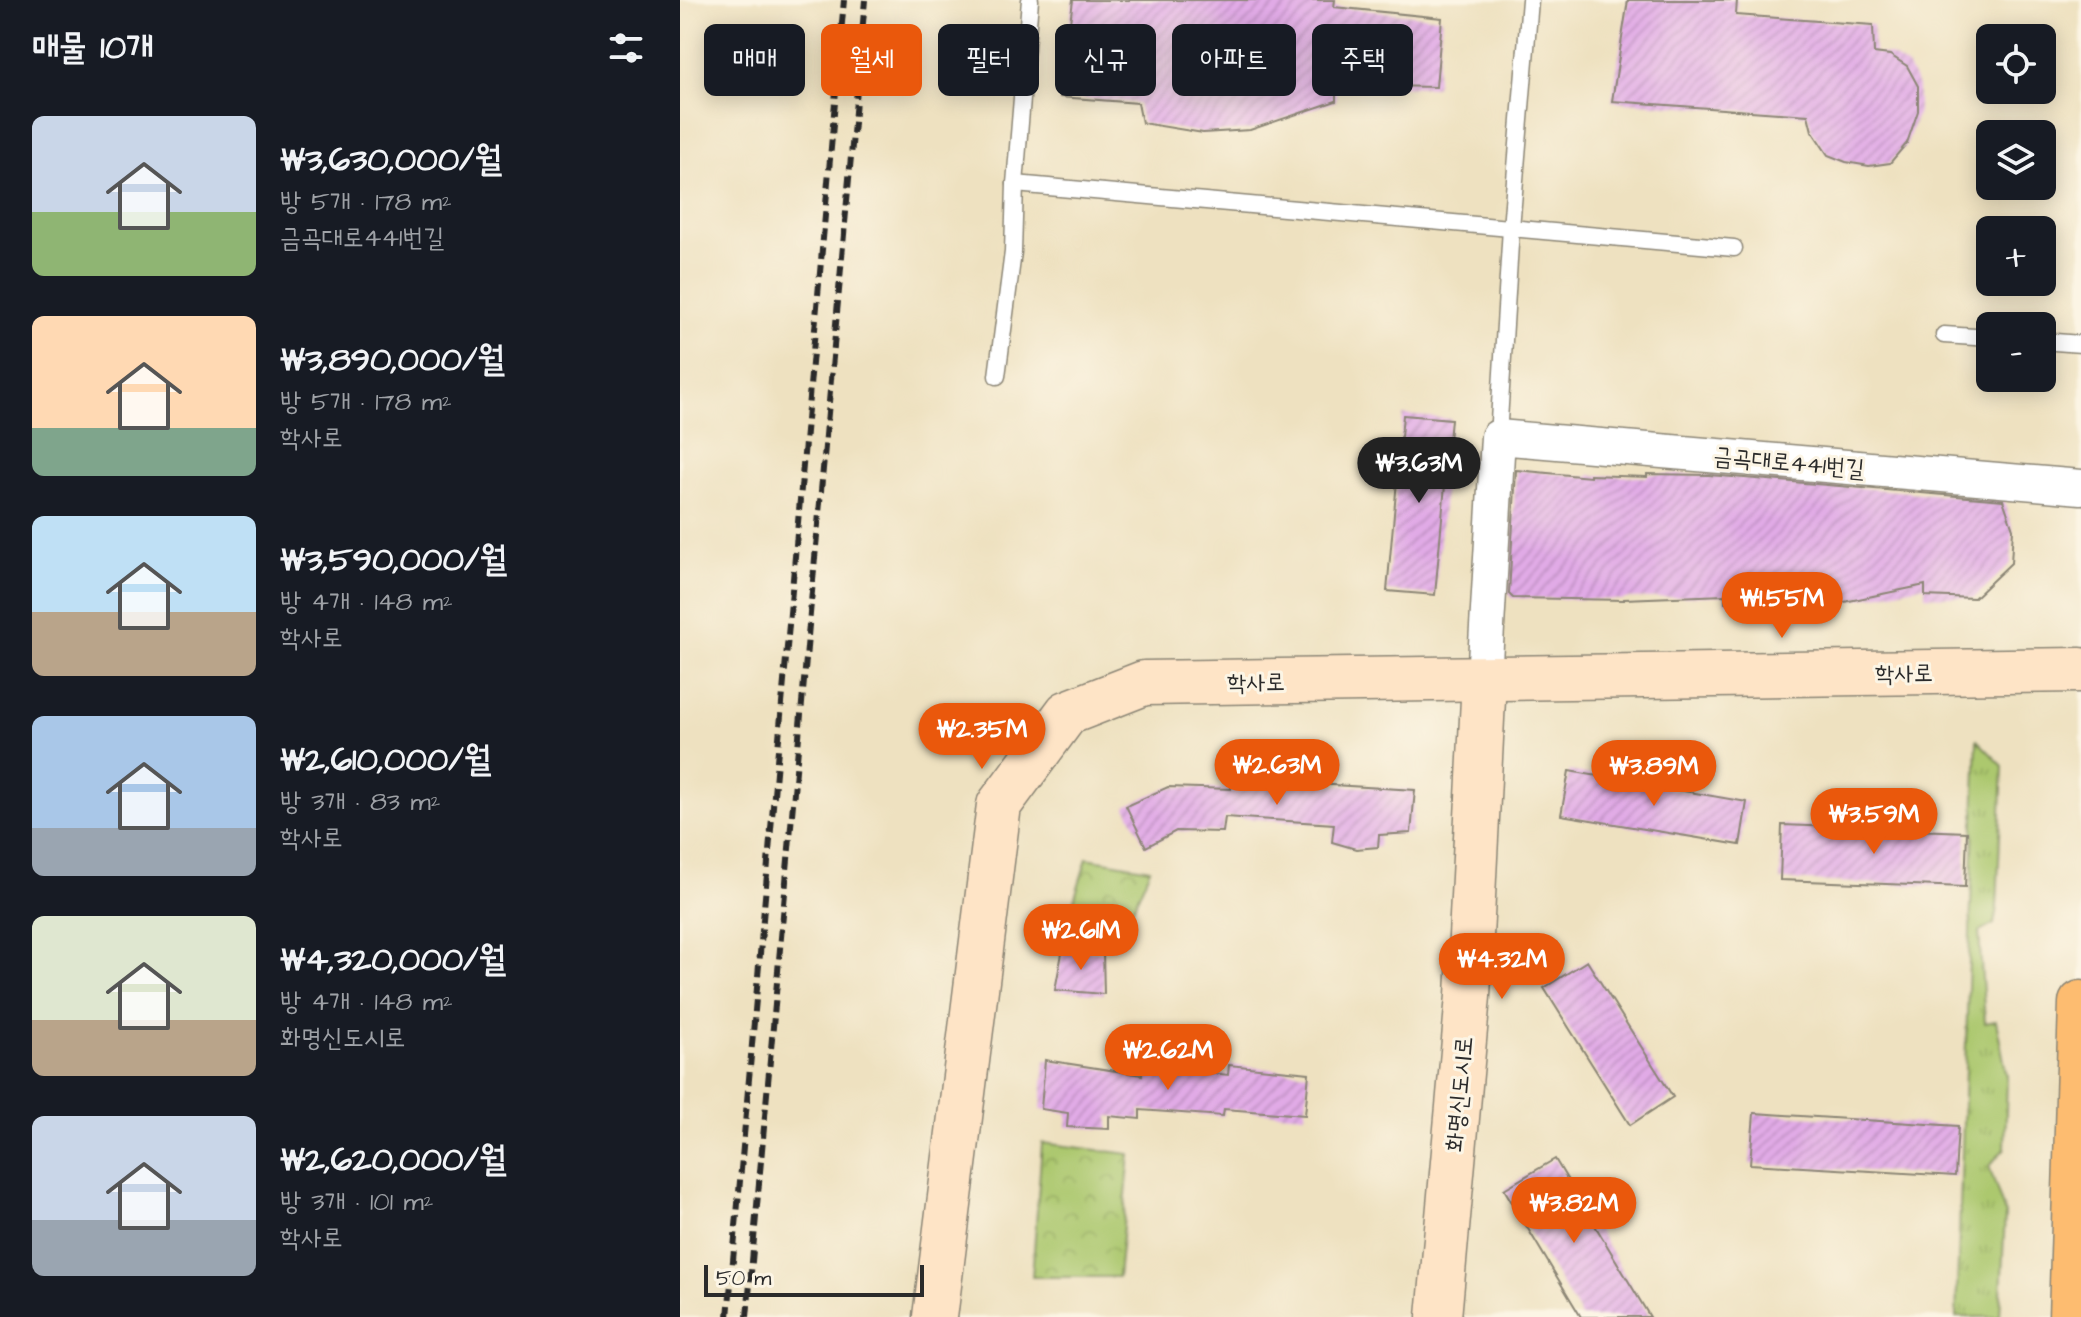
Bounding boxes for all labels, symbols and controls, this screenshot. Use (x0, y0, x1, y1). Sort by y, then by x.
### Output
text: 매물 10개 (32, 24, 154, 72)
chip: 매매 (704, 24, 805, 96)
chip: 월세 (821, 24, 922, 96)
chip: 필터 (938, 24, 1039, 96)
chip: 신규 (1055, 24, 1156, 96)
chip: 아파트 (1172, 24, 1296, 96)
chip: 주택 (1312, 24, 1413, 96)
map controls (1976, 24, 2056, 392)
button: locate (1976, 24, 2056, 104)
icon: filters (604, 26, 648, 70)
button: layers (1976, 120, 2056, 200)
text: ₩3,630,000/월 (280, 136, 502, 184)
icon: home (96, 148, 192, 244)
text: 방 5개 · 178 m² (280, 184, 452, 220)
button: + (1976, 216, 2056, 296)
text: 금곡대로441번길 (280, 220, 444, 256)
button: − (1976, 312, 2056, 392)
text: ₩3,890,000/월 (280, 336, 505, 384)
icon: home (96, 348, 192, 444)
text: 방 5개 · 178 m² (280, 384, 452, 420)
text: 학사로 (280, 420, 343, 456)
pin: ₩3.63M (1354, 437, 1484, 505)
street label: 금곡대로441번길 (1712, 439, 1866, 487)
text: ₩3.63M (1375, 445, 1463, 481)
text: ₩3,590,000/월 (280, 536, 507, 584)
icon: home (96, 548, 192, 644)
pin: ₩1.55M (1717, 572, 1847, 640)
text: ₩1.55M (1740, 580, 1824, 616)
text: 방 4개 · 148 m² (280, 584, 453, 620)
text: 학사로 (280, 620, 343, 656)
street label: 학사로 (1875, 656, 1933, 692)
street label: 학사로 (1227, 665, 1285, 701)
pin: ₩2.35M (917, 703, 1047, 771)
text: ₩2.35M (936, 711, 1028, 747)
text: ₩2,610,000/월 (280, 736, 491, 784)
pin: ₩2.63M (1212, 739, 1342, 807)
pin: ₩3.89M (1589, 740, 1719, 808)
text: ₩2.63M (1233, 747, 1321, 783)
icon: home (96, 748, 192, 844)
text: ₩3.89M (1609, 748, 1699, 784)
text: 방 3개 · 83 m² (280, 784, 440, 820)
pin: ₩3.59M (1809, 788, 1939, 856)
text: ₩3.59M (1829, 796, 1919, 832)
text: 학사로 (280, 820, 343, 856)
pin: ₩2.61M (1016, 904, 1146, 972)
text: ₩2.61M (1041, 912, 1121, 948)
pin: ₩4.32M (1437, 933, 1567, 1001)
text: ₩4,320,000/월 (280, 936, 506, 984)
text: ₩4.32M (1457, 941, 1547, 977)
icon: home (96, 948, 192, 1044)
text: 방 4개 · 148 m² (280, 984, 453, 1020)
text: 화명신도시로 (280, 1020, 406, 1056)
pin: ₩2.62M (1103, 1024, 1233, 1092)
text: ₩2.62M (1123, 1032, 1213, 1068)
street label: 화명신도시로 (1438, 1035, 1482, 1153)
text: ₩2,620,000/월 (280, 1136, 506, 1184)
icon: home (96, 1148, 192, 1244)
pin: ₩3.82M (1509, 1177, 1639, 1245)
text: 방 3개 · 101 m² (280, 1184, 433, 1220)
text: ₩3.82M (1529, 1185, 1619, 1221)
text: 학사로 (280, 1220, 343, 1256)
scale bar (704, 1261, 924, 1297)
text: 50 m (716, 1263, 771, 1294)

